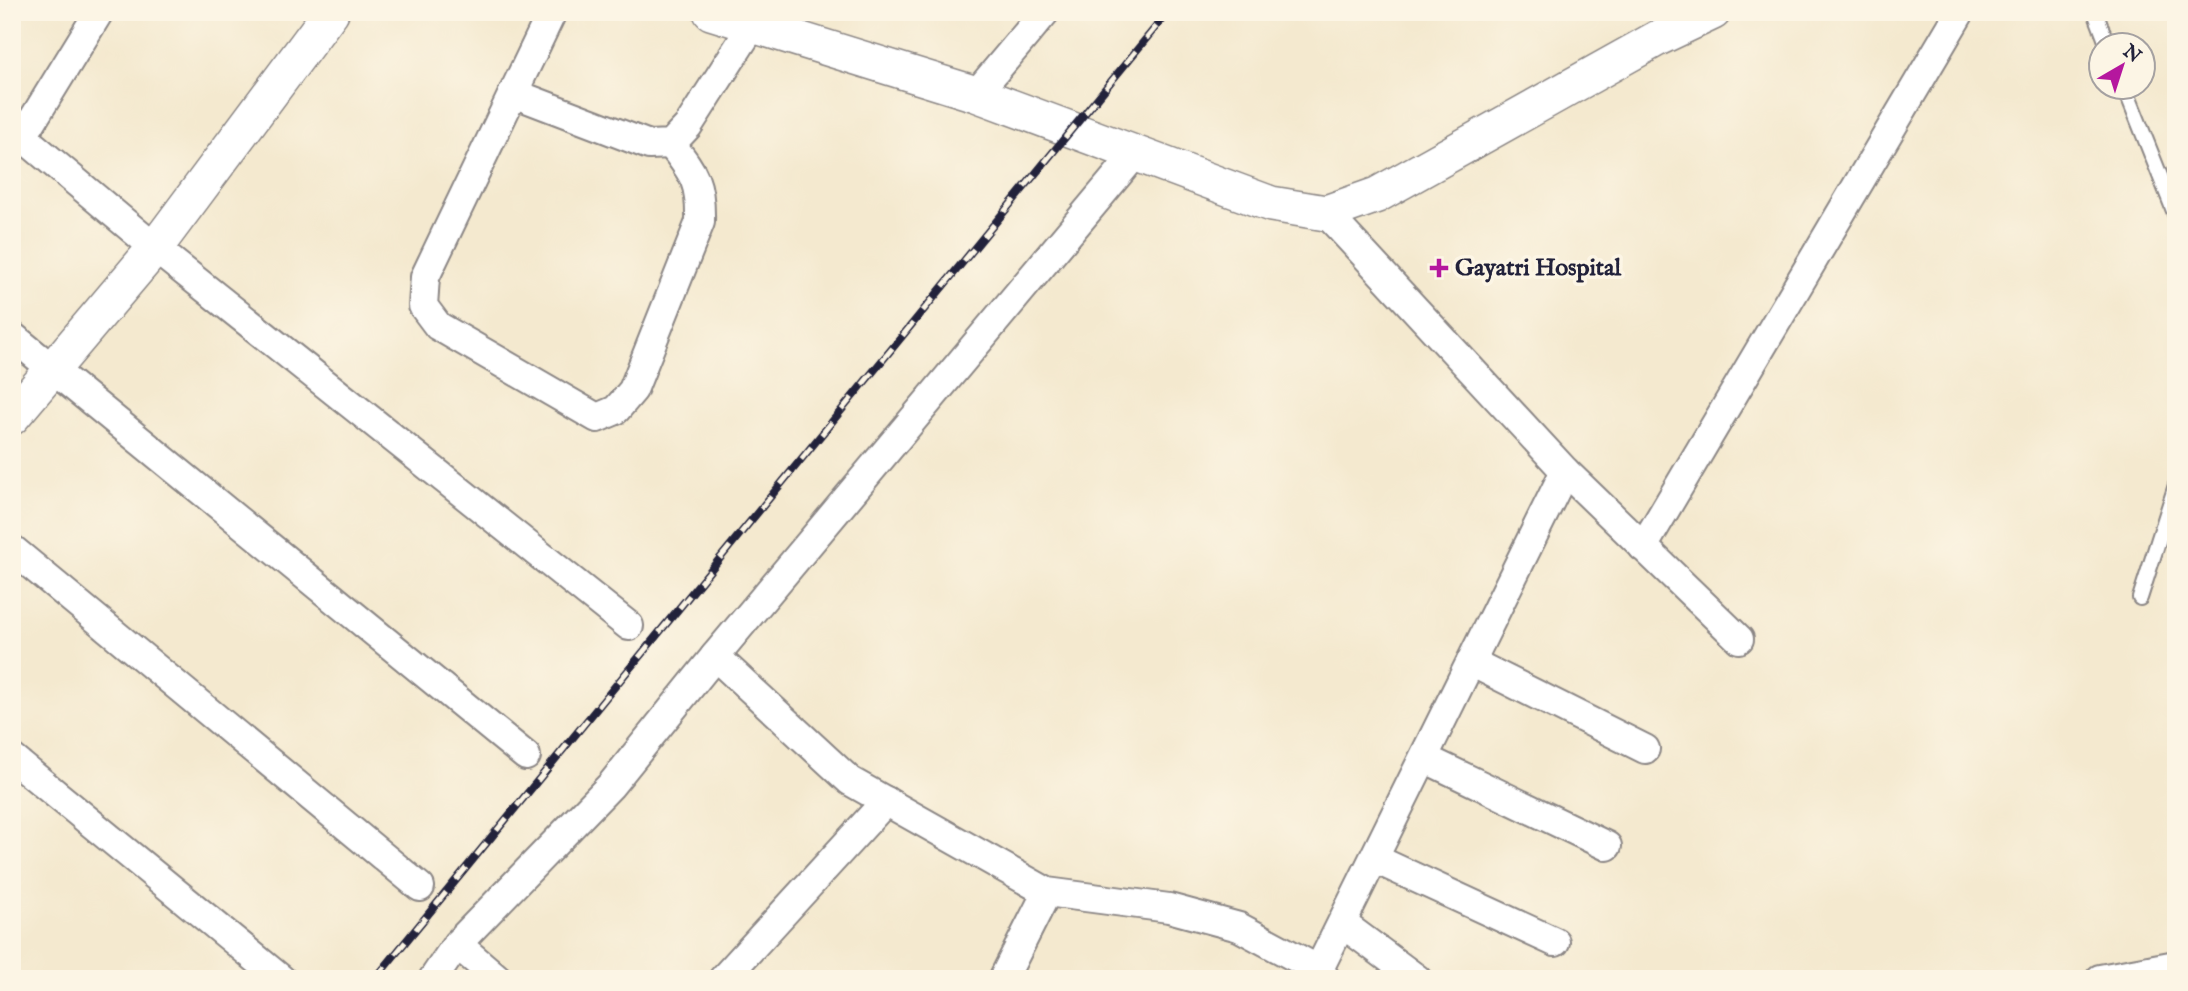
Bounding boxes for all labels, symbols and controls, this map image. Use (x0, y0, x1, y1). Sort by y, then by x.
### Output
north arrow (2086, 32, 2156, 102)
text: N (2117, 39, 2146, 69)
place label: Gayatri Hospital (1455, 253, 1621, 284)
marker: Gayatri Hospital (1429, 258, 1449, 278)

